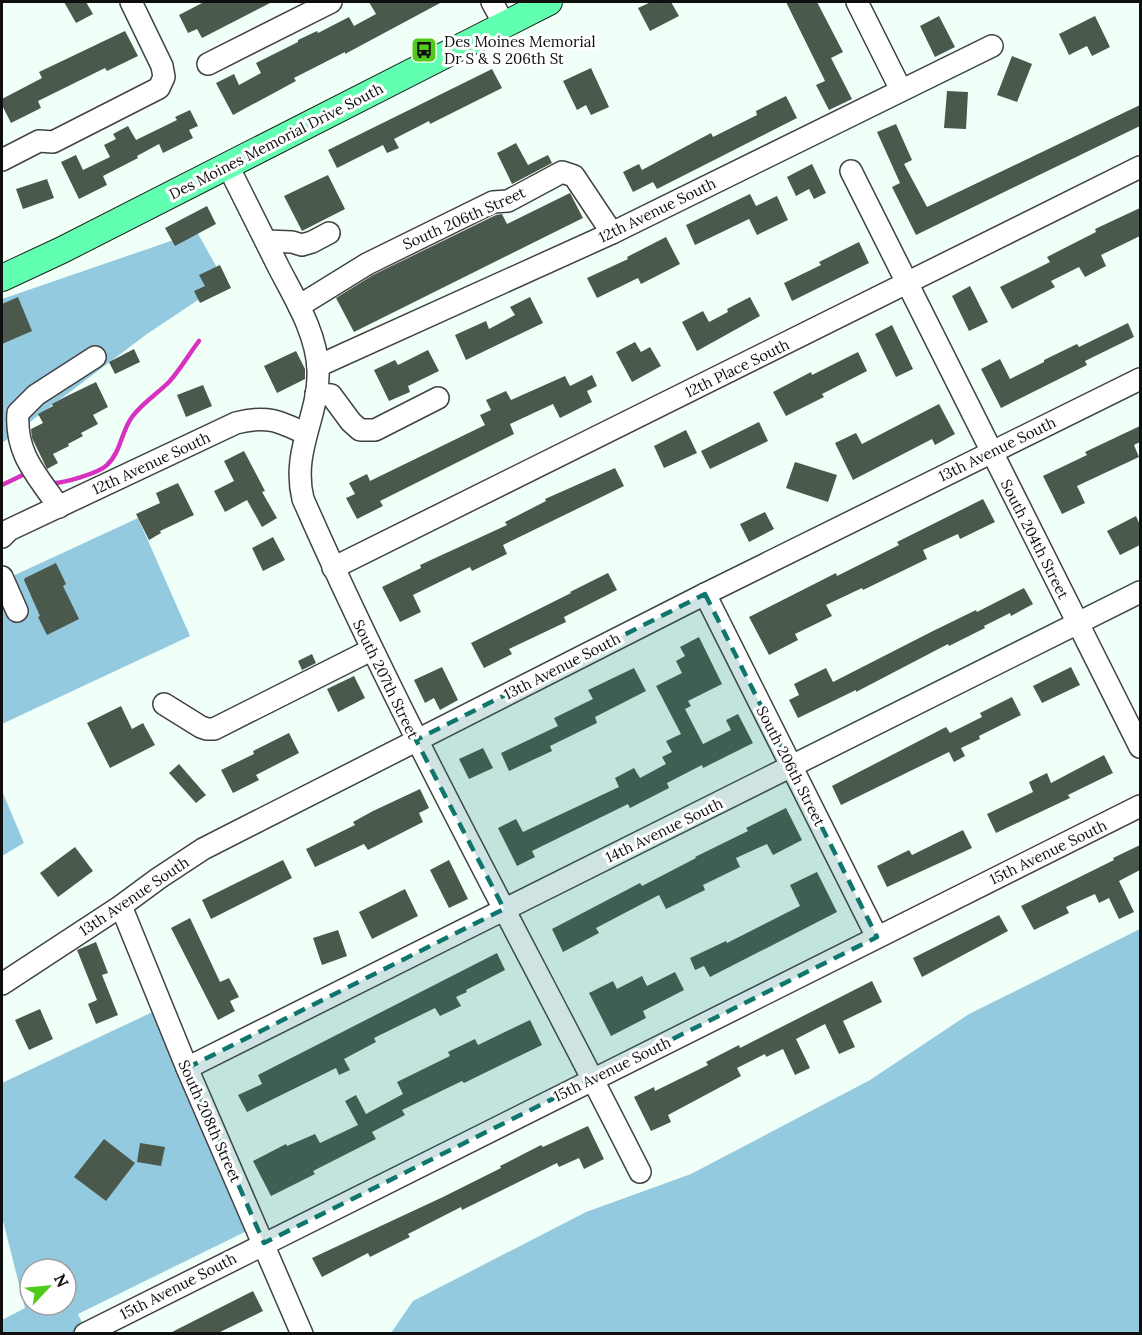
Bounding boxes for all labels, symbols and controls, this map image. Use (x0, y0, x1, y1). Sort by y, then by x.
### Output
place label: Des Moines Memorial Dr S & S 206th St (444, 32, 596, 68)
bus stop icon: Des Moines Memorial Dr S & S 206th St (409, 35, 439, 65)
street label: Des Moines Memorial Drive South (166, 79, 386, 203)
street label: 12th Avenue South (595, 173, 719, 247)
street label: South 206th Street (400, 182, 528, 254)
street label: 12th Place South (682, 334, 792, 402)
street label: 13th Avenue South (935, 412, 1059, 486)
street label: 12th Avenue South (89, 427, 213, 499)
street label: South 204th Street (997, 476, 1073, 602)
street label: South 207th Street (349, 616, 423, 742)
street label: 13th Avenue South (500, 628, 624, 704)
street label: South 206th Street (753, 703, 830, 829)
street label: 14th Avenue South (602, 793, 726, 867)
street label: 15th Avenue South (986, 815, 1110, 889)
street label: 13th Avenue South (75, 852, 193, 940)
street label: 15th Avenue South (550, 1032, 674, 1106)
street label: South 208th Street (174, 1057, 246, 1185)
street label: 15th Avenue South (117, 1248, 239, 1324)
north arrow (18, 1257, 78, 1317)
text: N (50, 1270, 73, 1290)

